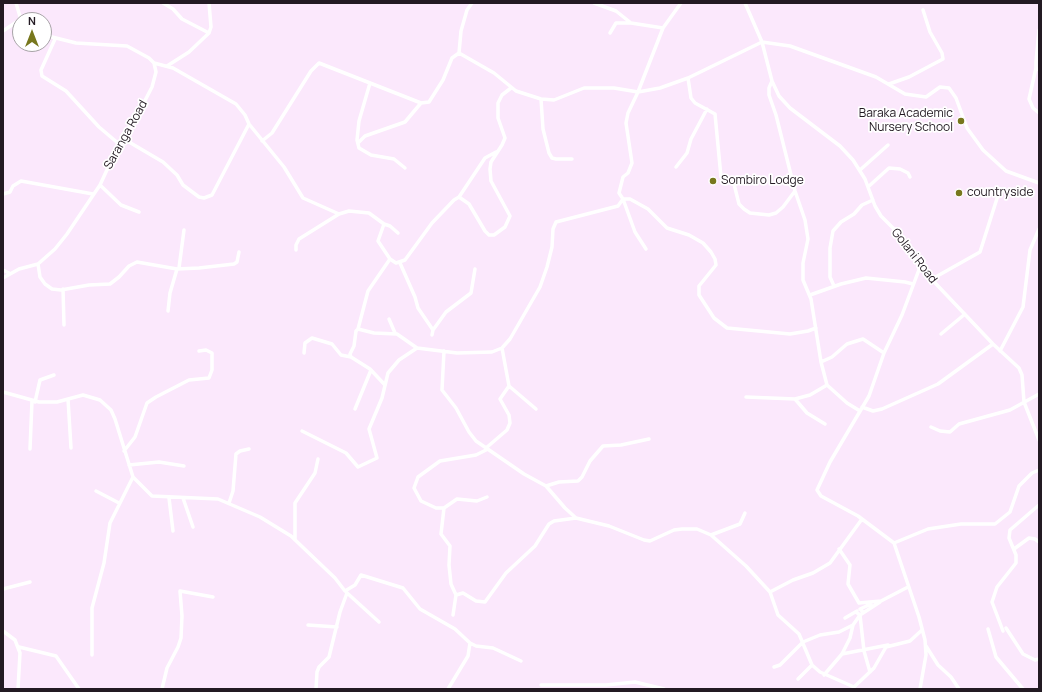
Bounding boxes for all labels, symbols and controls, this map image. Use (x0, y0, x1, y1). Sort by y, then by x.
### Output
north arrow (12, 12, 52, 52)
text: N (28, 13, 36, 28)
street label: Saranga Road (101, 98, 151, 172)
place label: Baraka Academic Nursery School (859, 107, 953, 135)
marker: Baraka Academic Nursery School (956, 116, 966, 126)
place label: Sombiro Lodge (721, 174, 804, 188)
marker: Sombiro Lodge (708, 176, 718, 186)
place label: countryside (967, 186, 1033, 200)
marker: countryside (954, 188, 964, 198)
street label: Golani Road (888, 226, 940, 286)

